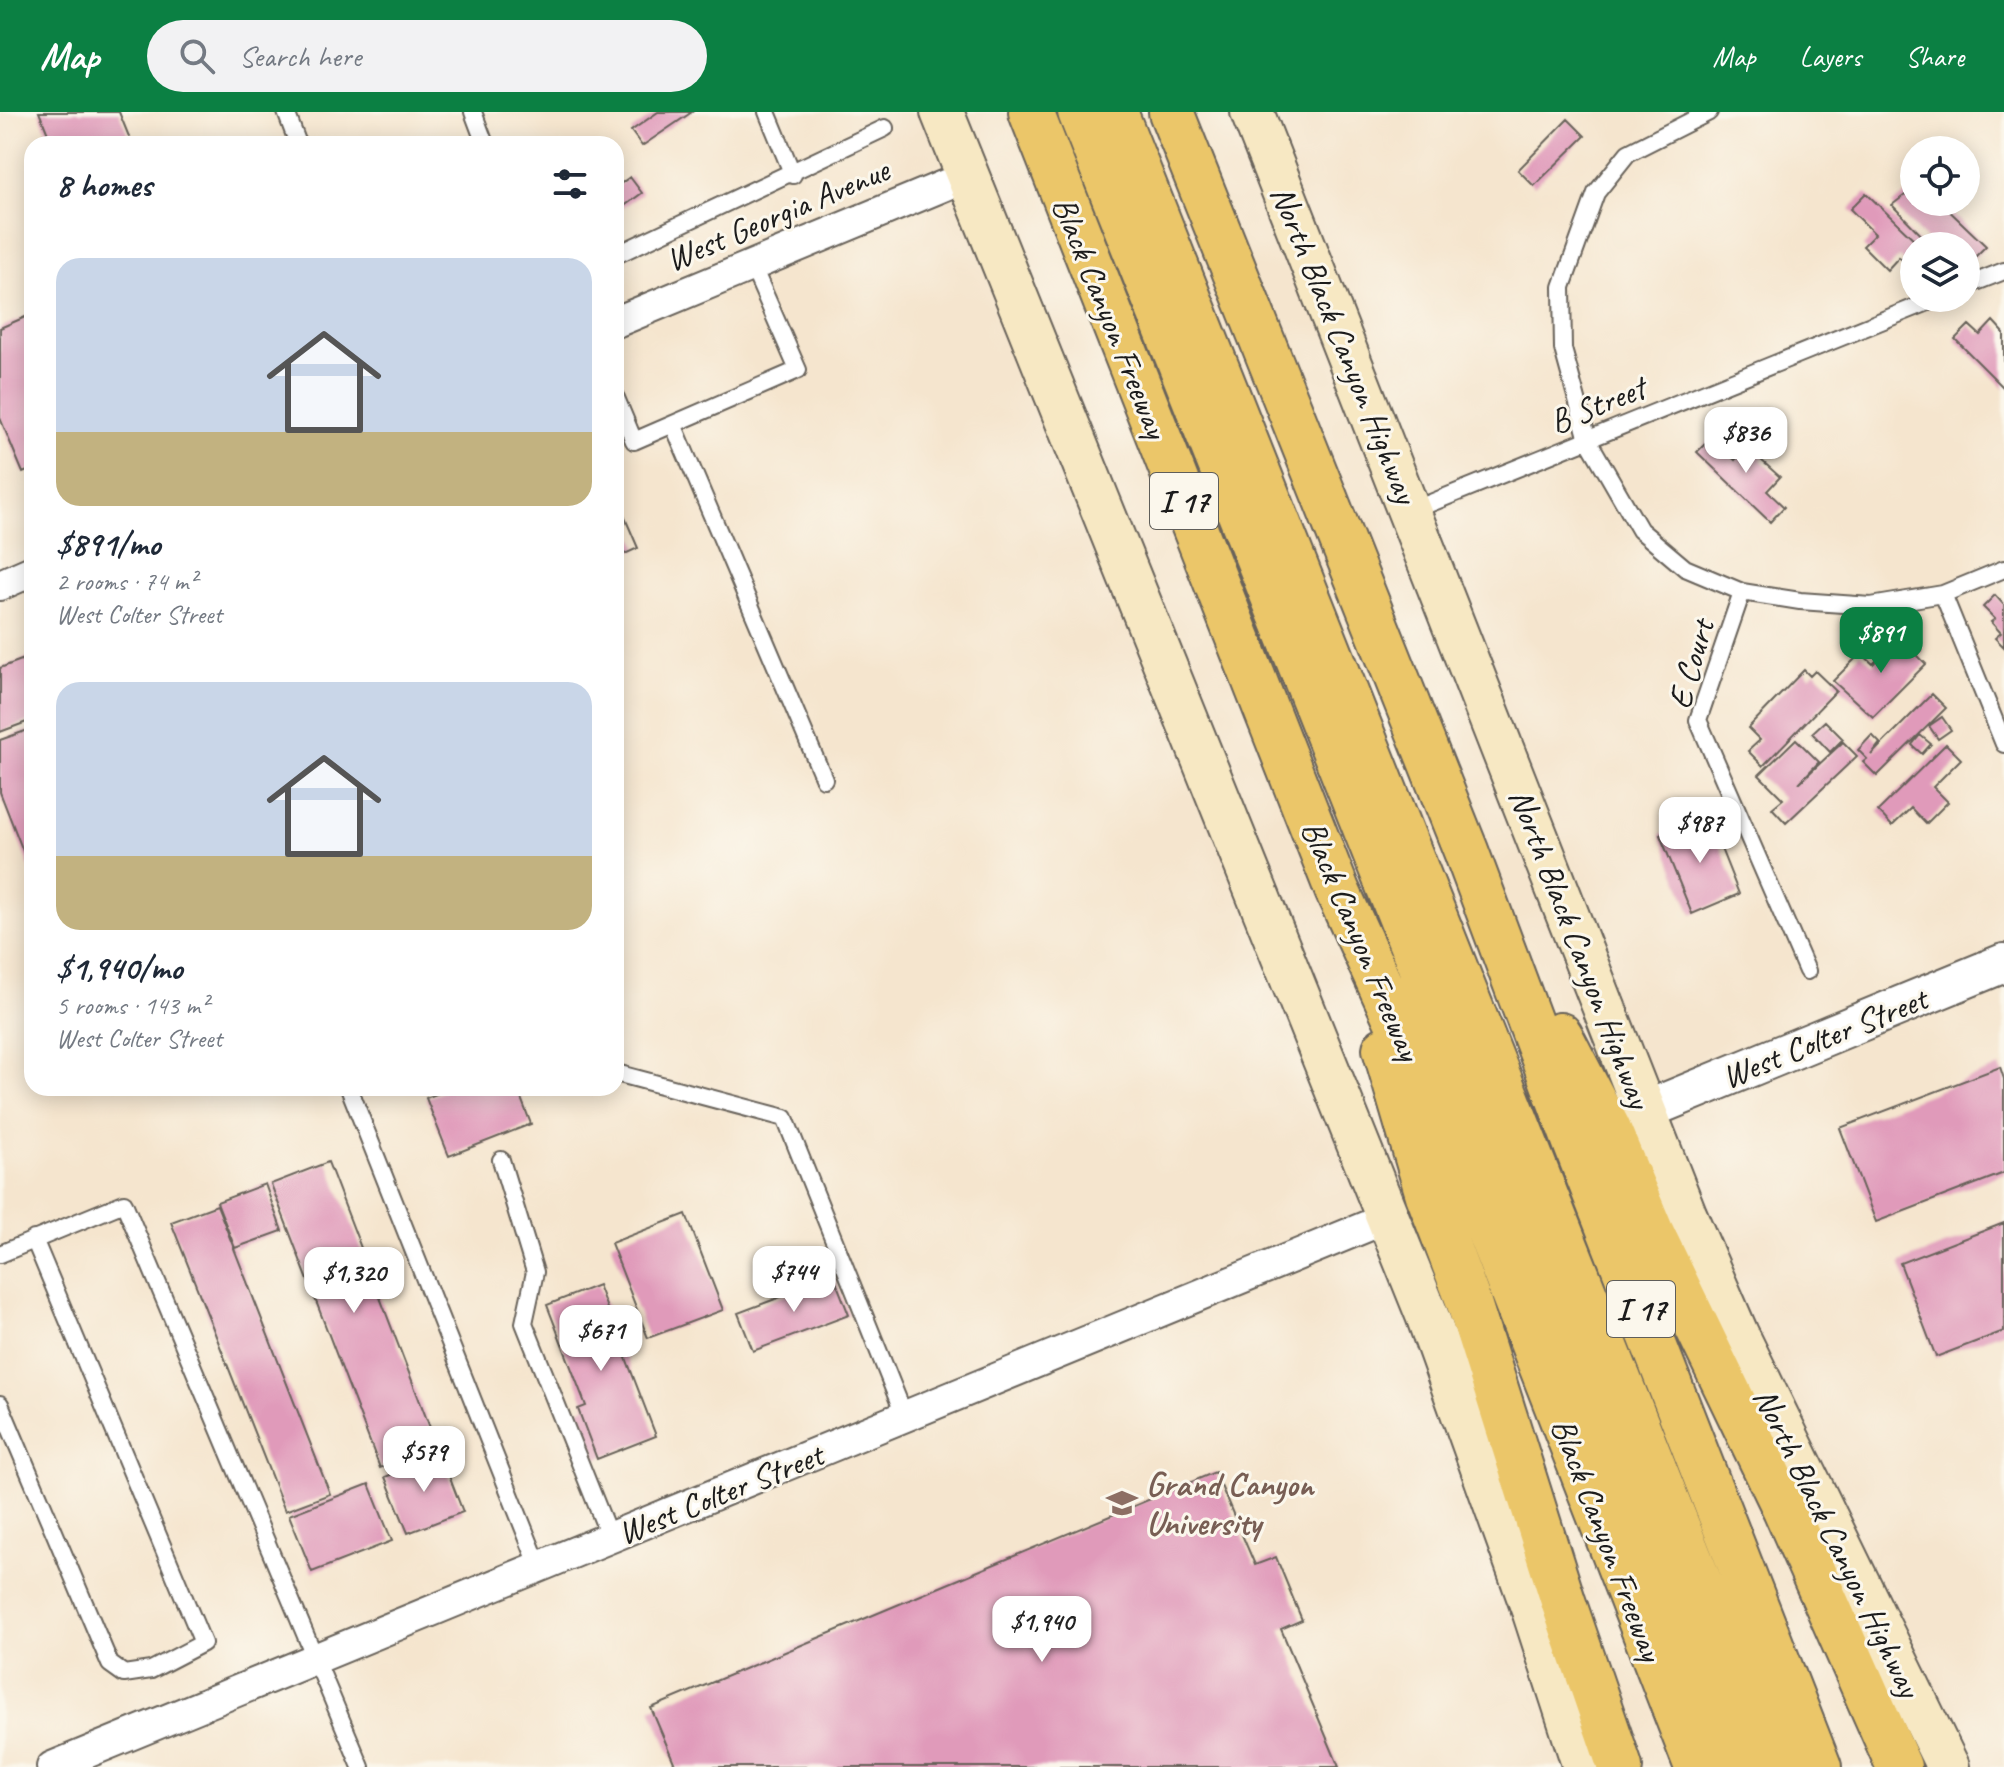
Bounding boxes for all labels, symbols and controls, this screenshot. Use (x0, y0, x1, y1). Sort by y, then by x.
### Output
search box (147, 20, 707, 92)
text: Map (40, 33, 99, 80)
icon: search (175, 34, 219, 78)
text: Search here (239, 37, 361, 75)
text: Map (1713, 39, 1756, 74)
text: Layers (1800, 39, 1861, 74)
text: Share (1905, 39, 1964, 74)
map controls (1900, 136, 1980, 312)
button: locate (1900, 136, 1980, 216)
street label: West Georgia Avenue (659, 147, 897, 281)
icon: filters (548, 162, 592, 206)
text: 8 homes (56, 163, 152, 206)
street label: North Black Canyon Highway (1261, 179, 1429, 511)
street label: Black Canyon Freeway (1043, 190, 1180, 447)
button: layers (1900, 232, 1980, 312)
icon: home (252, 310, 396, 454)
street label: B Street (1543, 364, 1656, 443)
pin: $836 (1699, 407, 1793, 475)
text: $836 (1722, 416, 1770, 449)
road number: I 17 (1150, 473, 1218, 529)
text: $891/mo (56, 522, 160, 565)
text: 2 rooms · 74 m² (56, 565, 197, 598)
text: West Colter Street (56, 598, 222, 631)
pin: $891 (1834, 607, 1928, 675)
street label: E Court (1657, 611, 1725, 713)
text: $891 (1858, 616, 1904, 649)
icon: home (252, 734, 396, 878)
street label: North Black Canyon Highway (1500, 782, 1662, 1116)
pin: $987 (1653, 797, 1747, 865)
text: $987 (1677, 806, 1723, 839)
street label: Black Canyon Freeway (1292, 814, 1433, 1070)
text: $1,940/mo (56, 946, 182, 989)
street label: West Colter Street (1715, 975, 1936, 1098)
text: 5 rooms · 143 m² (56, 989, 208, 1022)
text: West Colter Street (56, 1022, 222, 1055)
pin: $744 (747, 1246, 841, 1314)
pin: $1,320 (289, 1247, 419, 1315)
text: $744 (771, 1255, 817, 1288)
text: $1,320 (322, 1256, 386, 1289)
road number: I 17 (1607, 1281, 1675, 1337)
pin: $671 (554, 1305, 648, 1373)
text: $671 (577, 1314, 625, 1347)
street label: North Black Canyon Highway (1744, 1381, 1932, 1706)
street label: Black Canyon Freeway (1542, 1412, 1675, 1670)
pin: $579 (377, 1426, 471, 1494)
street label: West Colter Street (611, 1431, 832, 1554)
text: $579 (401, 1435, 447, 1468)
place label: Grand Canyon University (1146, 1462, 1316, 1544)
school or university icon: Grand Canyon University (1105, 1486, 1139, 1520)
pin: $1,940 (977, 1596, 1107, 1664)
text: $1,940 (1010, 1605, 1074, 1638)

